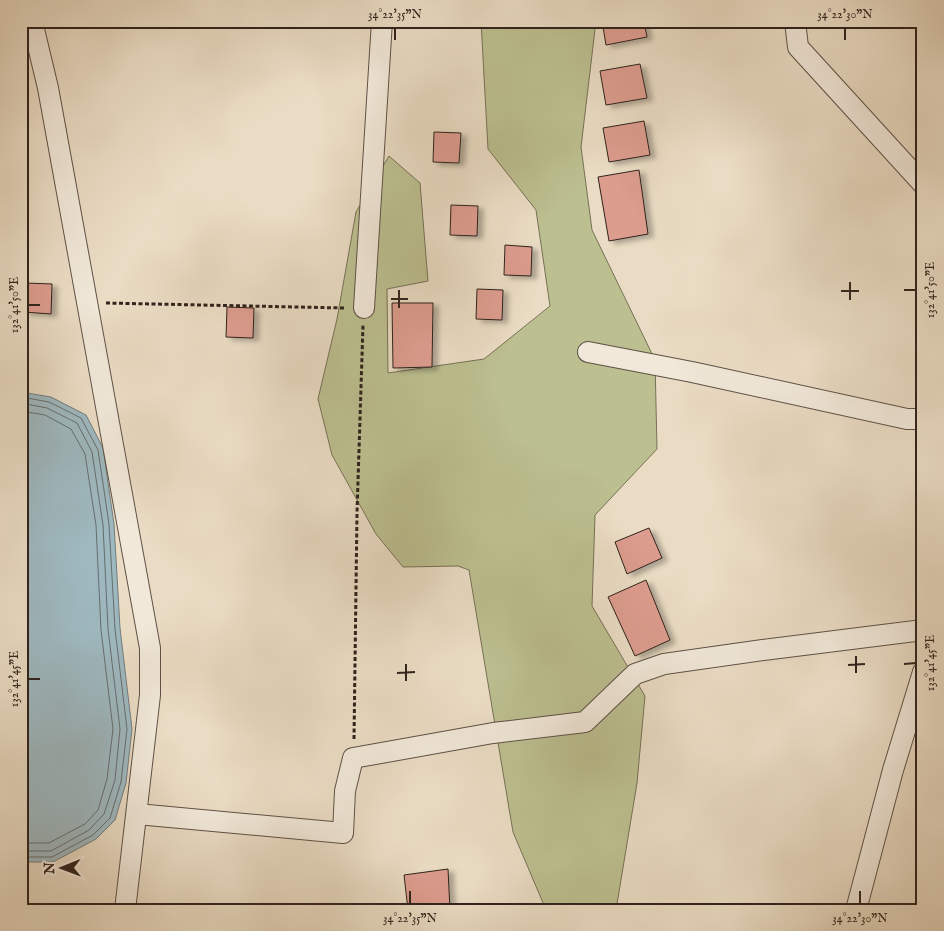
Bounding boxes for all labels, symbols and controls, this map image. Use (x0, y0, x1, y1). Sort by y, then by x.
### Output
text: 34°22'35"N (368, 7, 423, 22)
text: 34°22'30"N (817, 7, 873, 22)
text: 132°41'50"E (923, 262, 938, 318)
text: 132°41'50"E (7, 277, 22, 333)
text: 132°41'45"E (923, 635, 938, 691)
text: 132°41'45"E (7, 651, 22, 707)
north arrow (38, 844, 88, 894)
text: N (41, 862, 59, 875)
text: 34°22'35"N (383, 911, 438, 926)
text: 34°22'30"N (832, 911, 888, 926)

